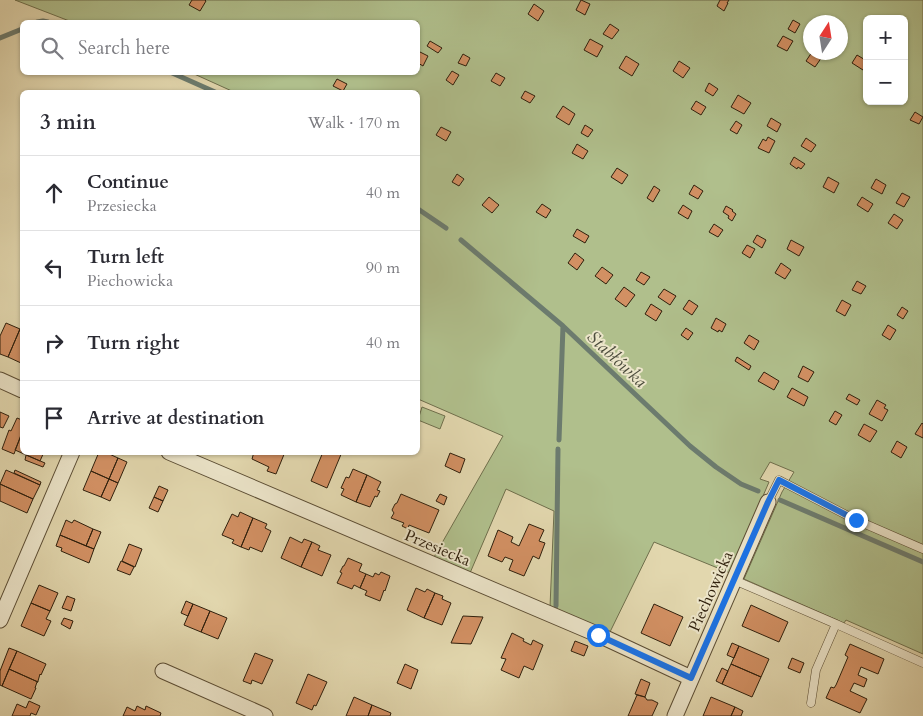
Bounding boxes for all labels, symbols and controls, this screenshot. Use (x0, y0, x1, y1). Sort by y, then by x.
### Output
north arrow (803, 15, 848, 60)
map controls (863, 15, 908, 105)
button: + (863, 15, 908, 60)
search box (20, 20, 420, 75)
icon: search (38, 34, 66, 62)
text: Search here (78, 35, 170, 61)
button: − (863, 60, 908, 105)
text: 3 min (40, 108, 96, 137)
text: Walk · 170 m (308, 112, 400, 134)
text: Continue (87, 169, 169, 195)
icon: ahead (40, 179, 68, 207)
text: 40 m (366, 182, 400, 204)
text: Przesiecka (87, 195, 157, 217)
text: Turn left (87, 244, 164, 270)
icon: left (40, 254, 68, 282)
text: 90 m (366, 257, 400, 279)
text: Piechowicka (87, 270, 173, 292)
water label: Stabłówka (581, 325, 652, 394)
icon: right (40, 329, 68, 357)
text: Turn right (87, 330, 179, 356)
text: 40 m (366, 332, 400, 354)
icon: arrive (40, 404, 68, 432)
text: Arrive at destination (87, 405, 264, 431)
route end (845, 509, 868, 532)
street label: Przesiecka (401, 524, 474, 572)
street label: Piechowicka (683, 548, 738, 635)
route start (587, 624, 610, 647)

